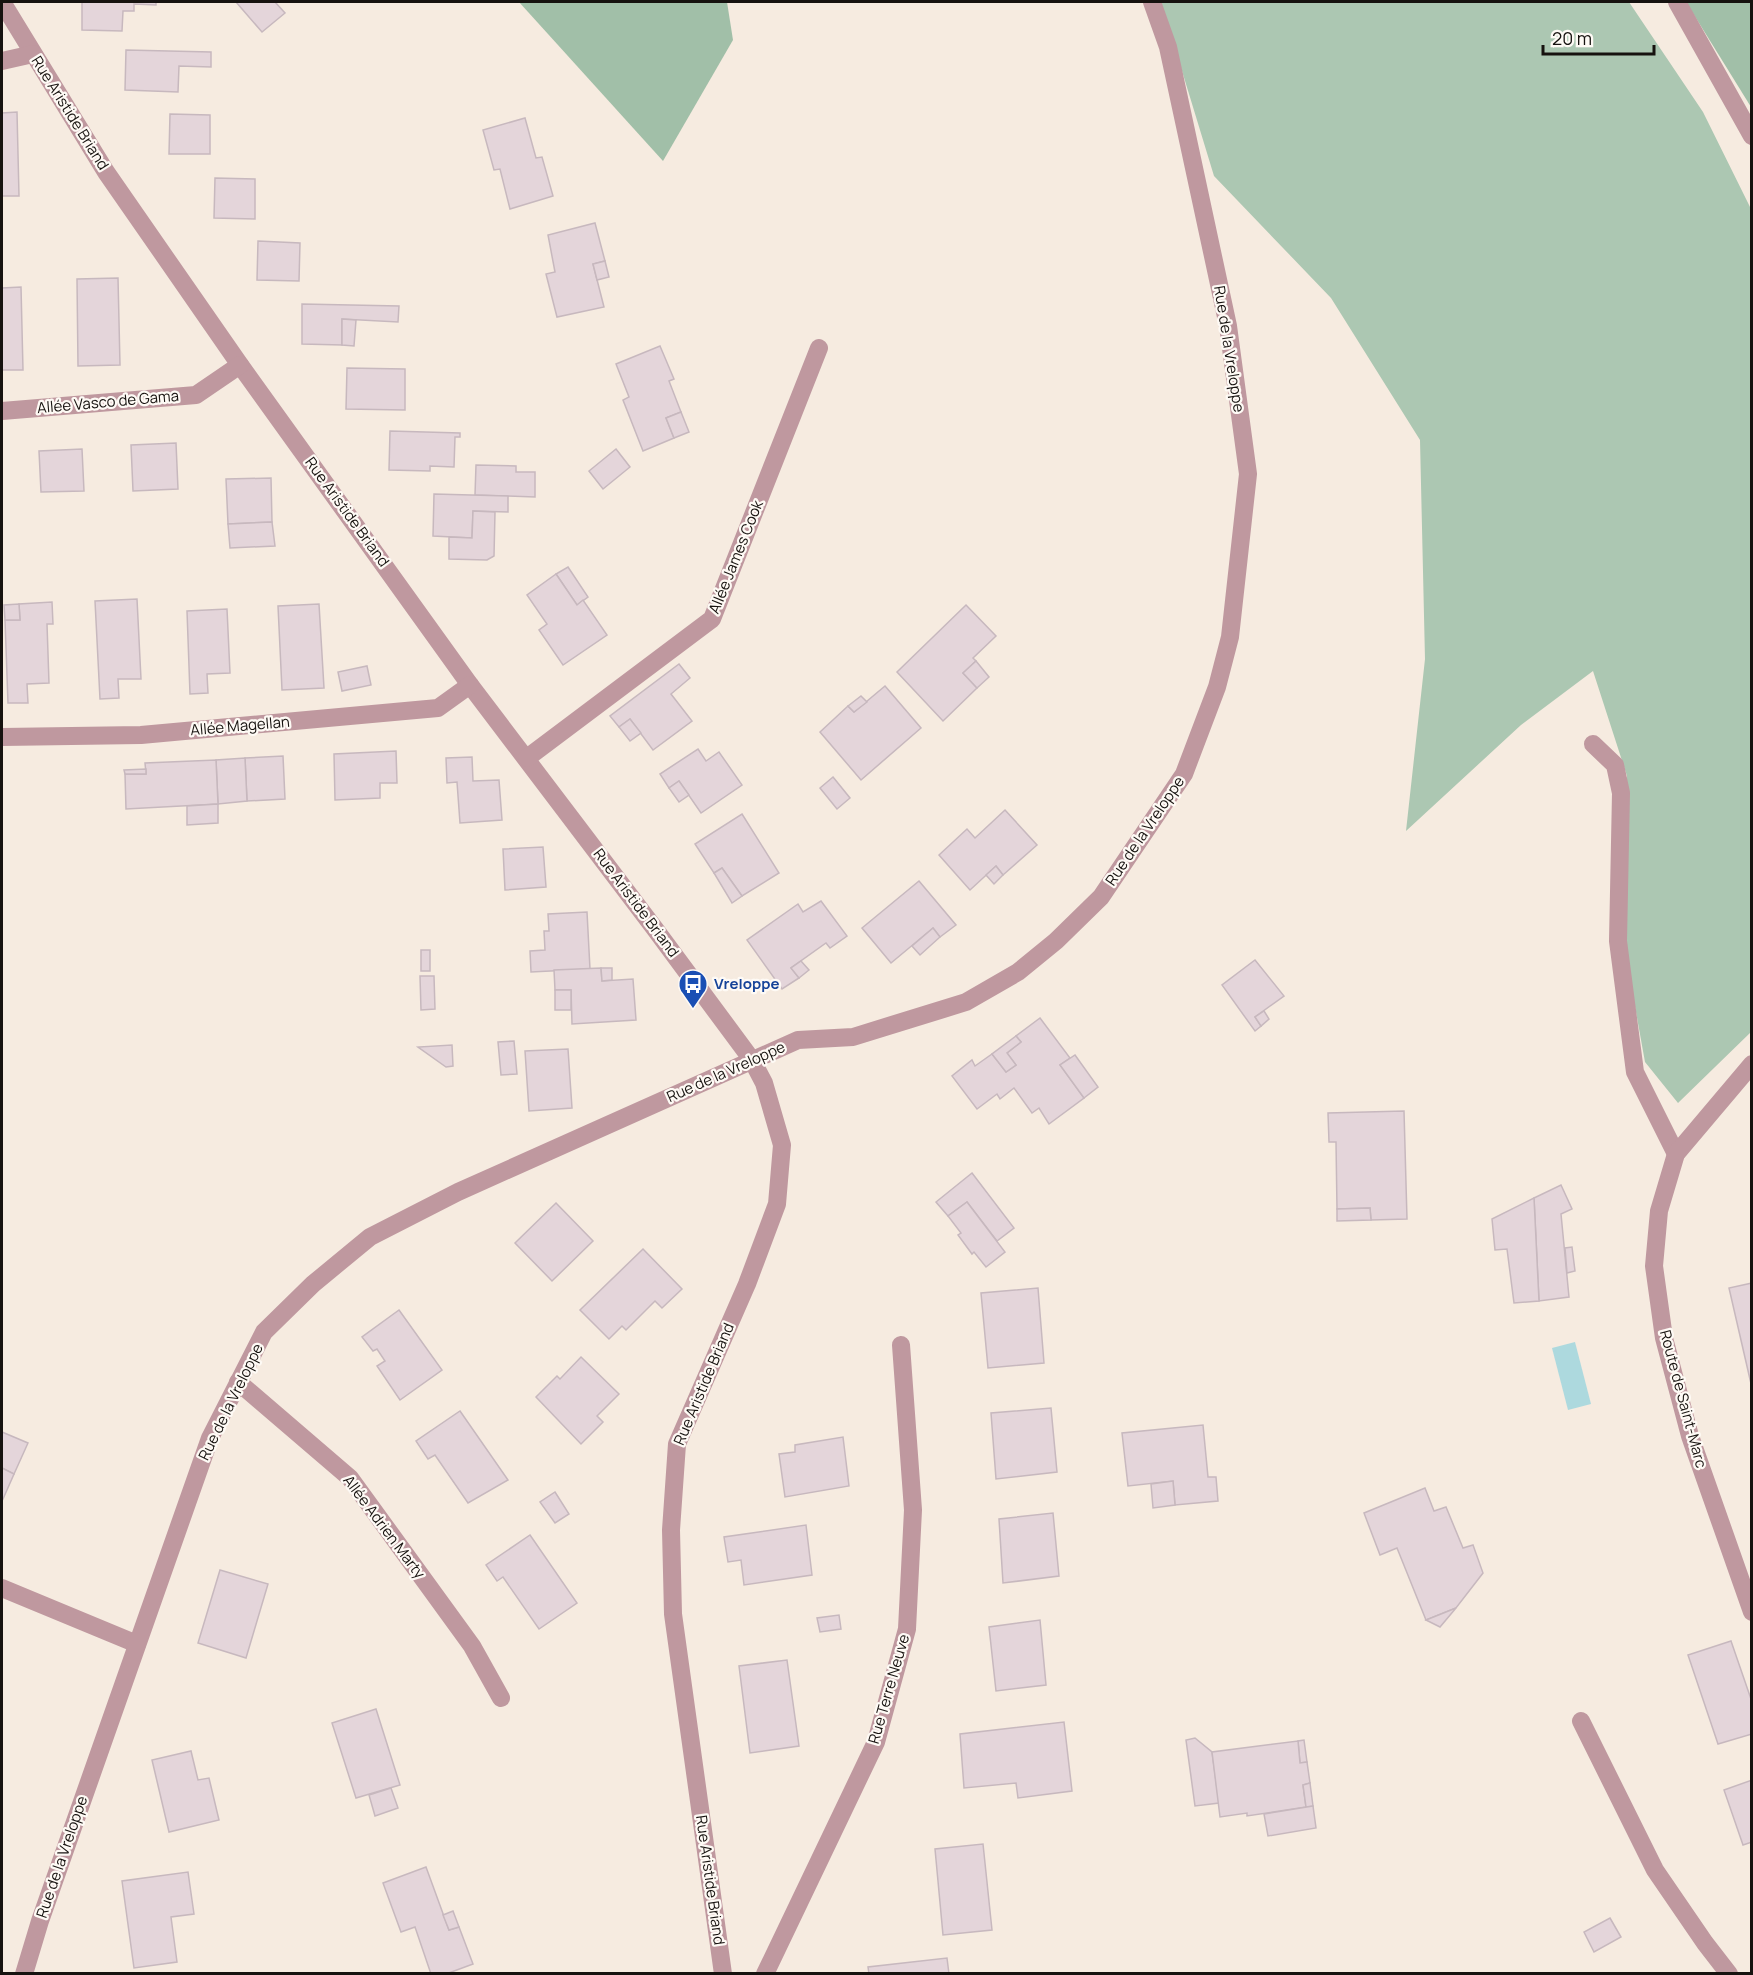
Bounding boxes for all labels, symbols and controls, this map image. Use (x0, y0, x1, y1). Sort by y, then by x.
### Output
scale bar (1543, 18, 1654, 56)
text: 20 m (1552, 26, 1592, 50)
street label: Rue Aristide Briand (27, 52, 114, 174)
street label: Rue de la Vreloppe (1209, 284, 1250, 414)
street label: Allée Vasco de Gama (36, 385, 180, 418)
street label: Rue Aristide Briand (300, 453, 394, 571)
street label: Allée James Cook (703, 496, 768, 617)
street label: Allée Magellan (189, 711, 291, 740)
street label: Rue de la Vreloppe (1100, 772, 1189, 889)
street label: Rue Aristide Briand (589, 844, 684, 961)
bus stop icon: Vreloppe (677, 968, 709, 1010)
place label: Vreloppe (714, 973, 779, 994)
street label: Rue de la Vreloppe (663, 1036, 789, 1107)
street label: Rue Aristide Briand (668, 1320, 739, 1448)
street label: Route de Saint-Marc (1655, 1327, 1712, 1470)
street label: Rue de la Vreloppe (193, 1340, 268, 1464)
street label: Allée Adrien Marty (338, 1471, 430, 1583)
street label: Rue Terre Neuve (863, 1631, 914, 1746)
street label: Rue de la Vreloppe (31, 1793, 92, 1921)
street label: Rue Aristide Briand (691, 1814, 730, 1946)

